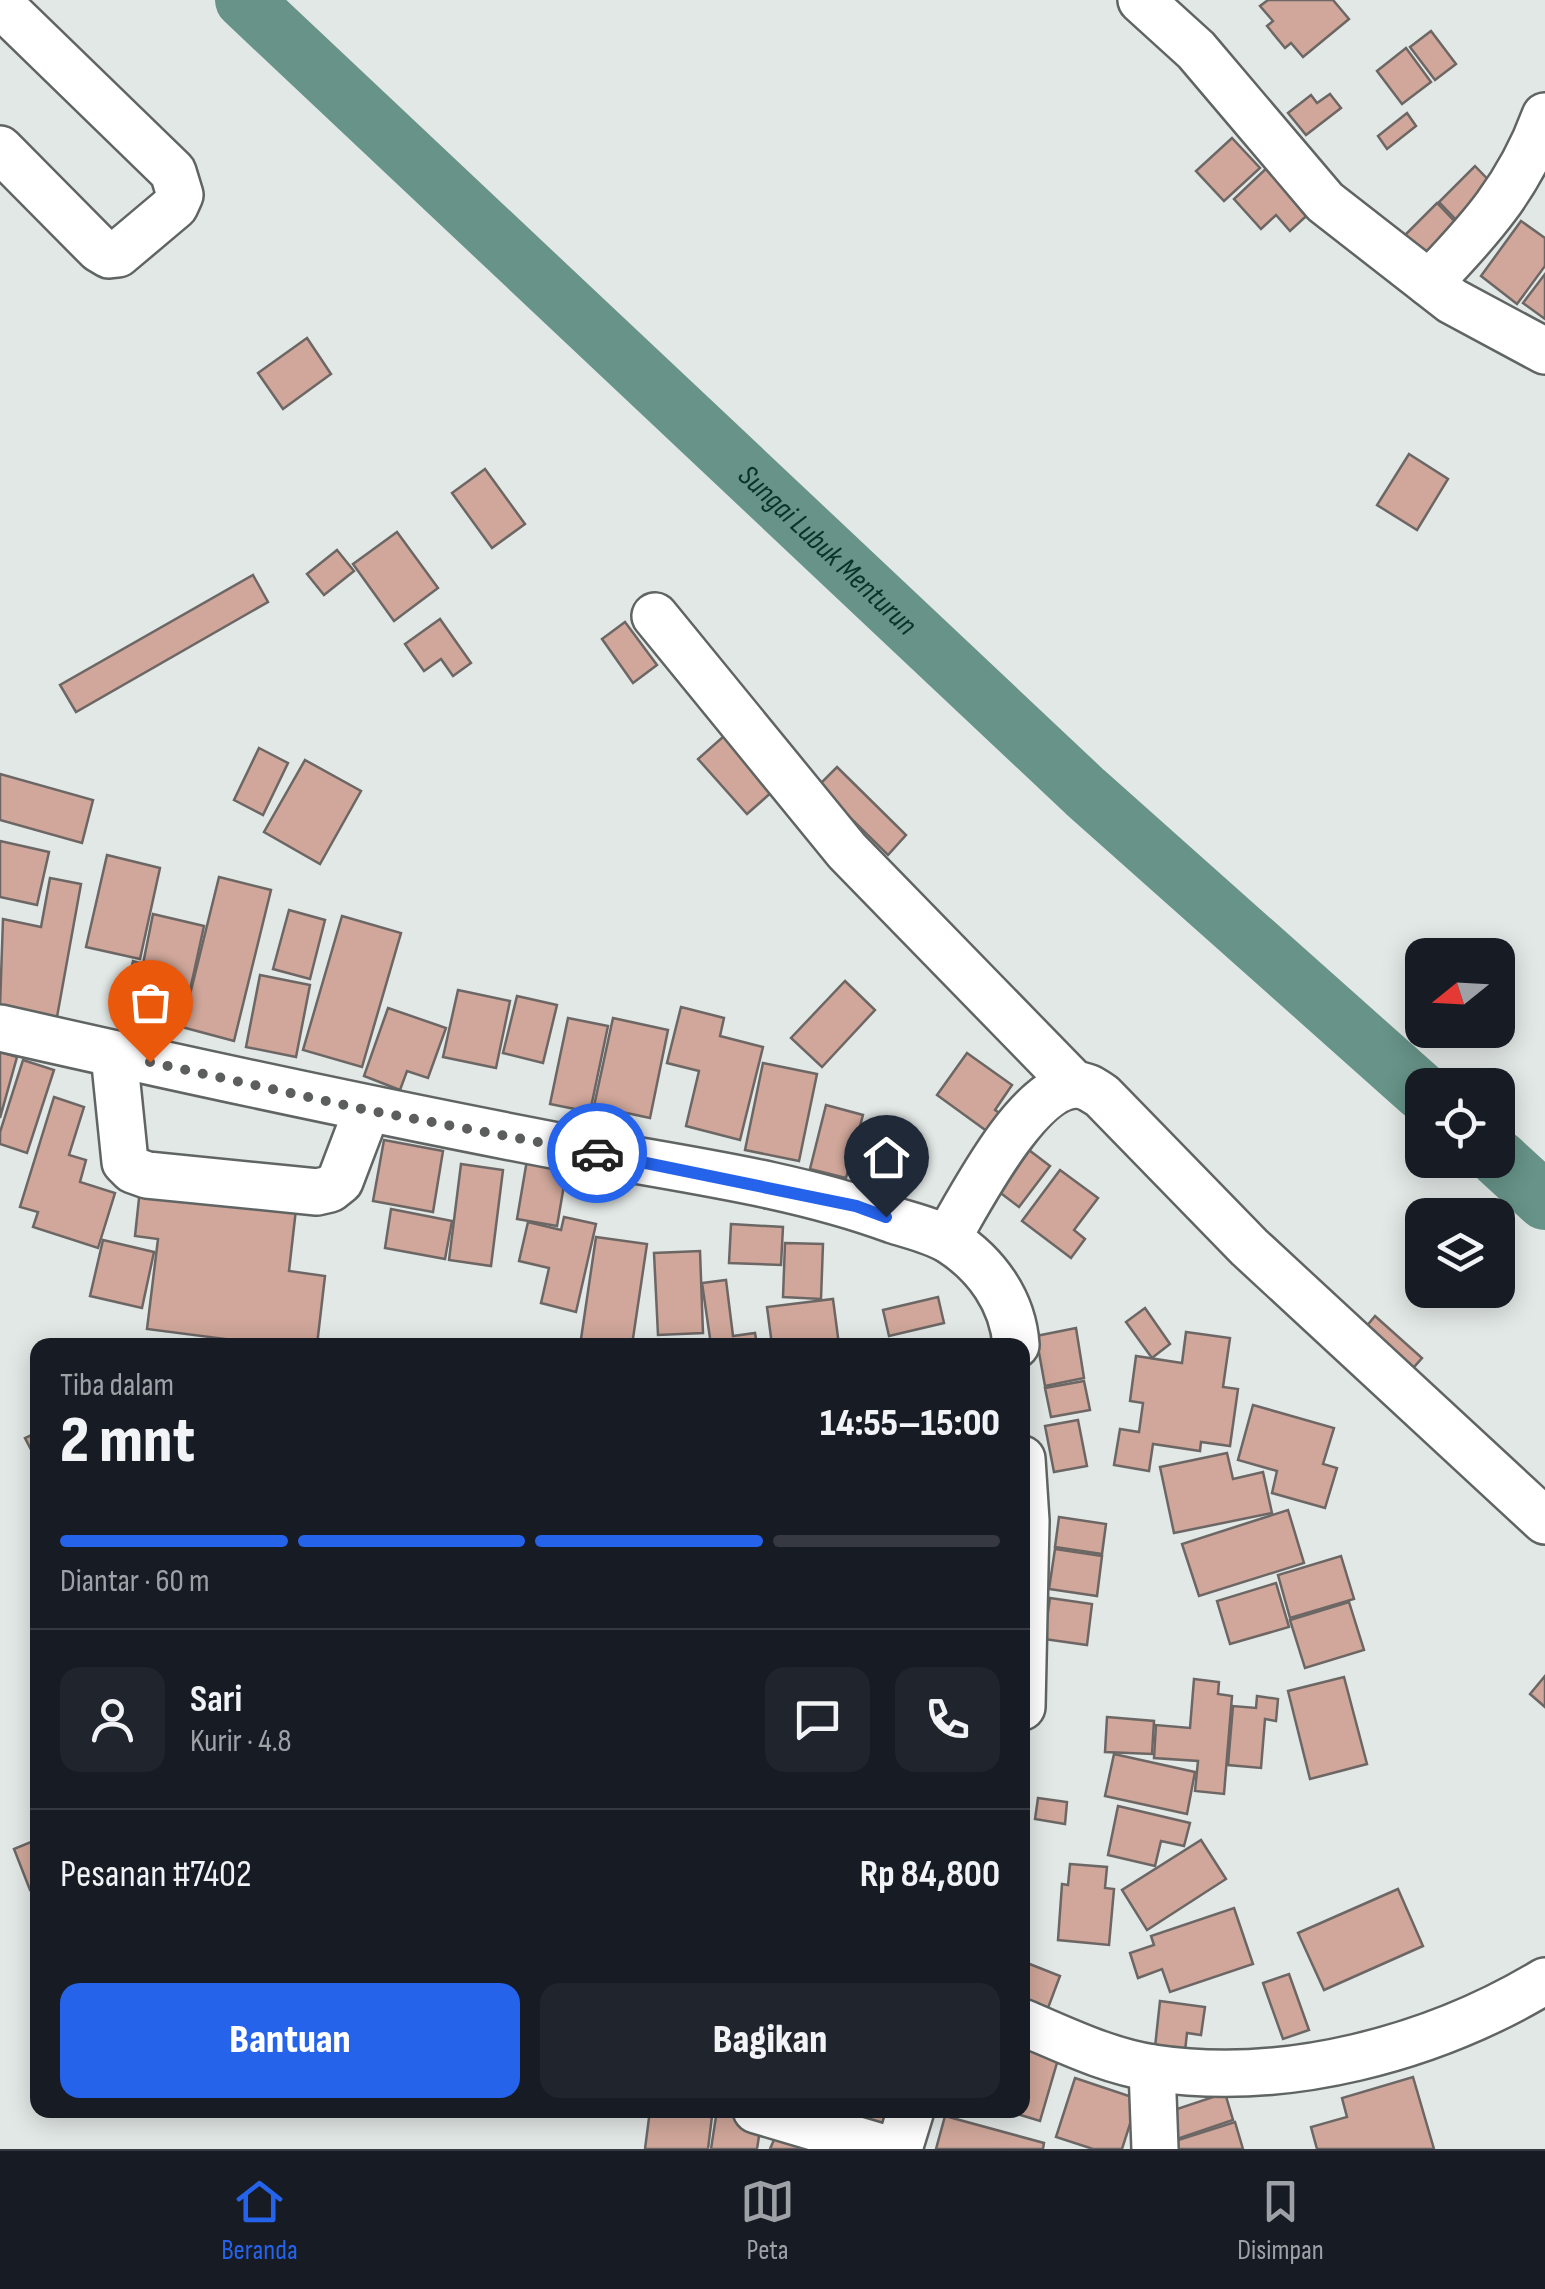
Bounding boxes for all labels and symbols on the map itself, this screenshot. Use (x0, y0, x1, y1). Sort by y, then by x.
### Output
water label: Sungai Lubuk Menturun (730, 458, 924, 643)
north arrow (1405, 938, 1515, 1048)
pin (108, 960, 193, 1063)
courier (547, 1103, 647, 1203)
pin (844, 1115, 929, 1218)

